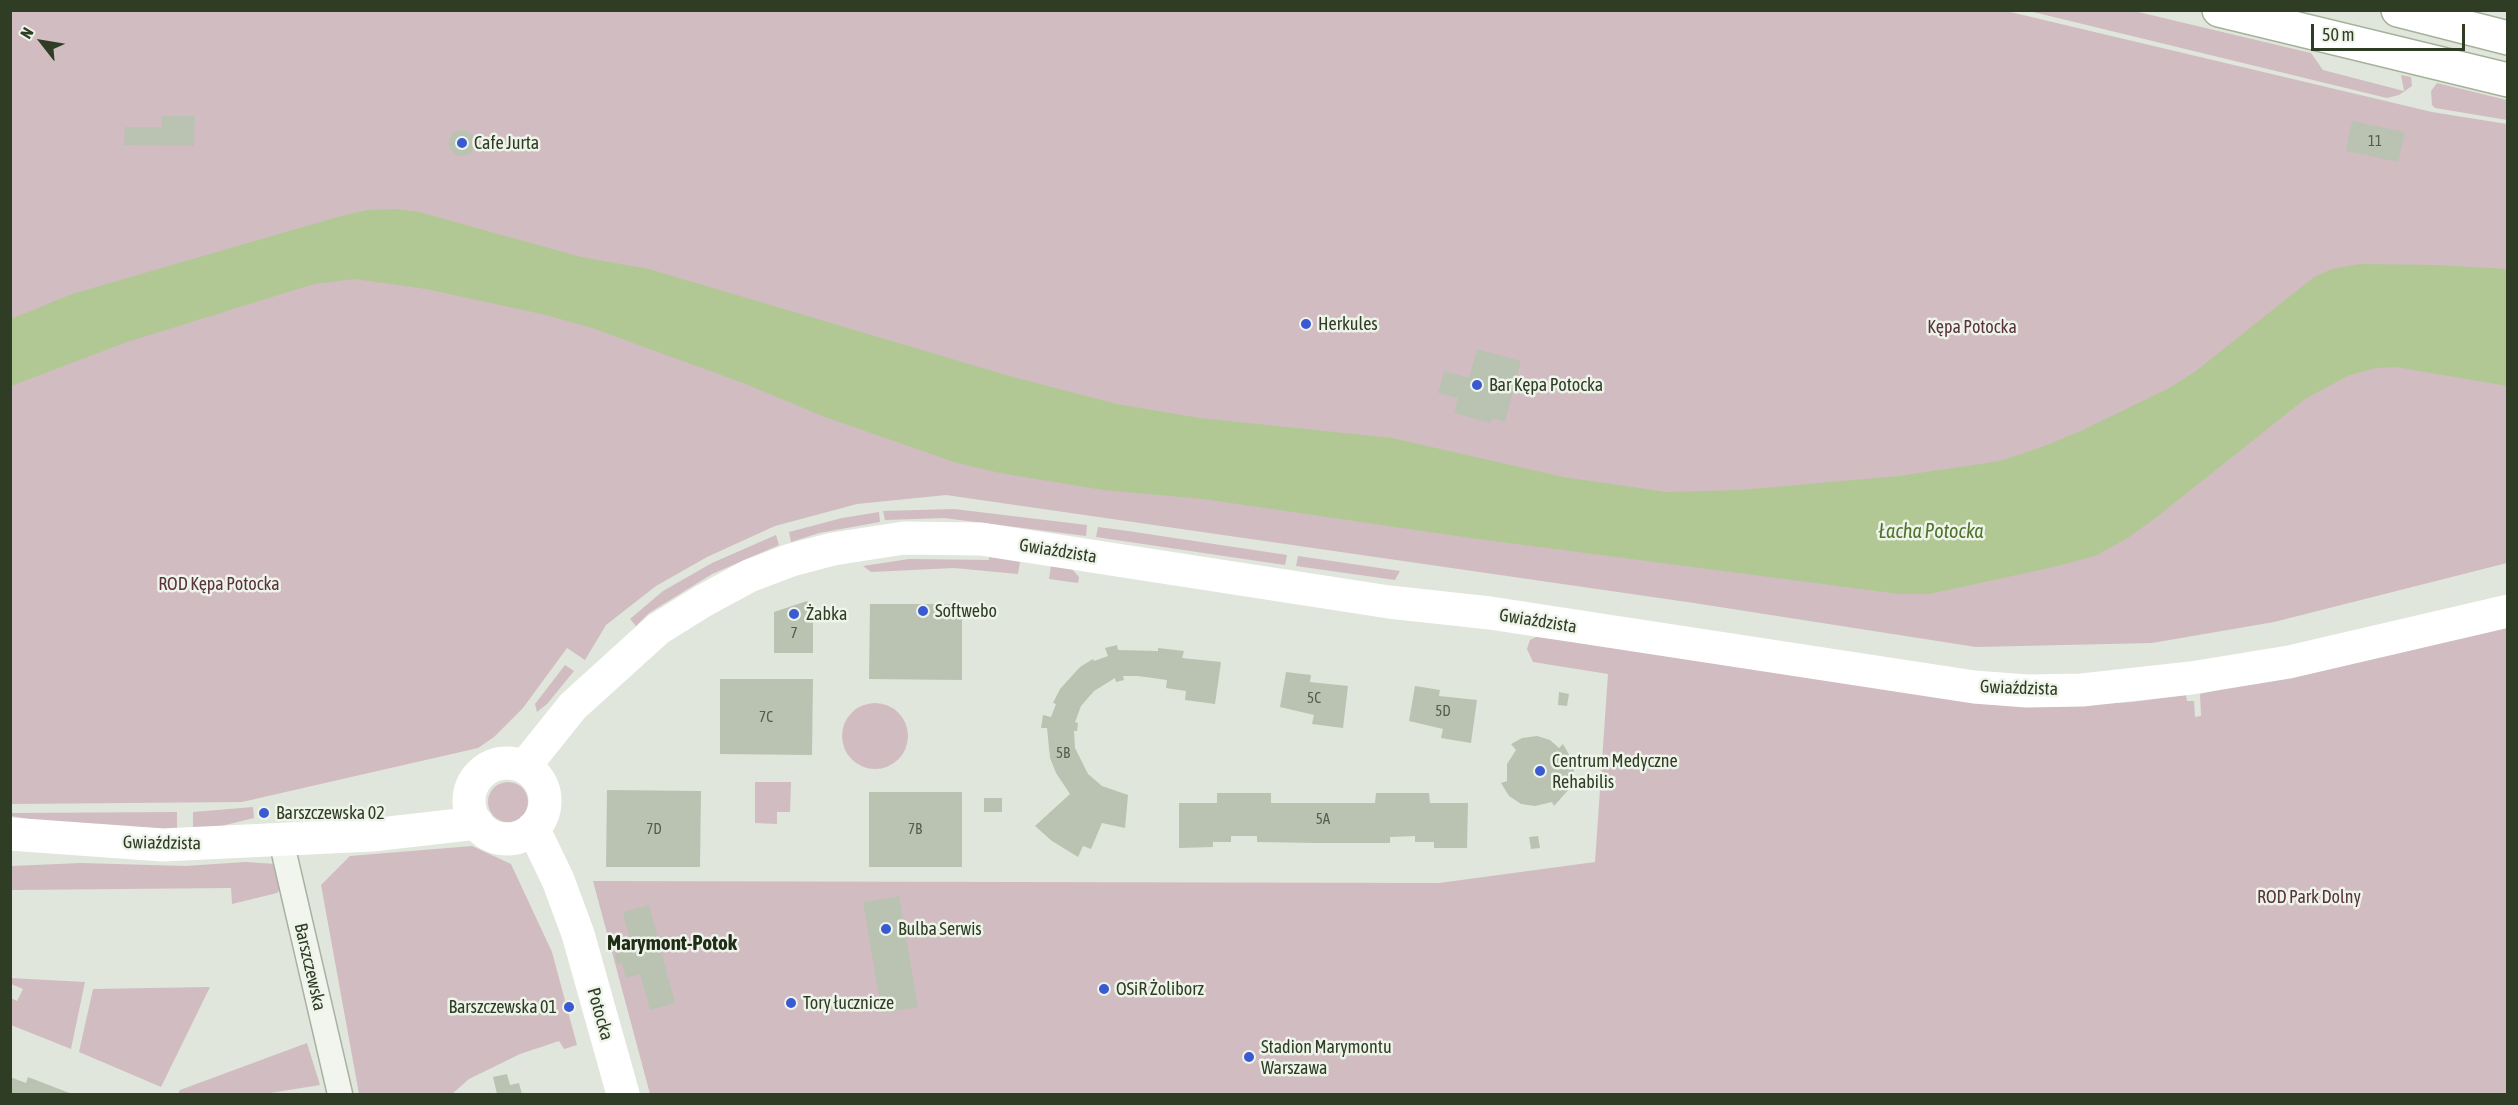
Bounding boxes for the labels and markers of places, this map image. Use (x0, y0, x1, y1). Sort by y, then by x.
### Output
place label: Cafe Jurta (474, 132, 539, 154)
marker: Cafe Jurta (455, 136, 469, 150)
place label: Herkules (1318, 313, 1378, 335)
marker: Herkules (1299, 317, 1313, 331)
place label: Bar Kępa Potocka (1489, 374, 1603, 396)
marker: Bar Kępa Potocka (1470, 378, 1484, 392)
place label: Softwebo (935, 600, 997, 622)
place label: Żabka (806, 603, 847, 625)
marker: Softwebo (916, 604, 930, 618)
marker: Żabka (787, 607, 801, 621)
place label: Centrum Medyczne Rehabilis (1552, 750, 1678, 792)
marker: Centrum Medyczne Rehabilis (1533, 764, 1547, 778)
place label: Barszczewska 02 (276, 802, 385, 824)
marker: Barszczewska 02 (257, 806, 271, 820)
place label: Bulba Serwis (898, 918, 982, 940)
marker: Bulba Serwis (879, 922, 893, 936)
place label: OSiR Żoliborz (1116, 978, 1204, 1000)
marker: OSiR Żoliborz (1097, 982, 1111, 996)
place label: Tory łucznicze (803, 992, 894, 1014)
place label: Barszczewska 01 (448, 996, 557, 1018)
marker: Tory łucznicze (784, 996, 798, 1010)
marker: Barszczewska 01 (562, 1000, 576, 1014)
place label: Stadion Marymontu Warszawa (1261, 1036, 1392, 1078)
marker: Stadion Marymontu Warszawa (1242, 1050, 1256, 1064)

